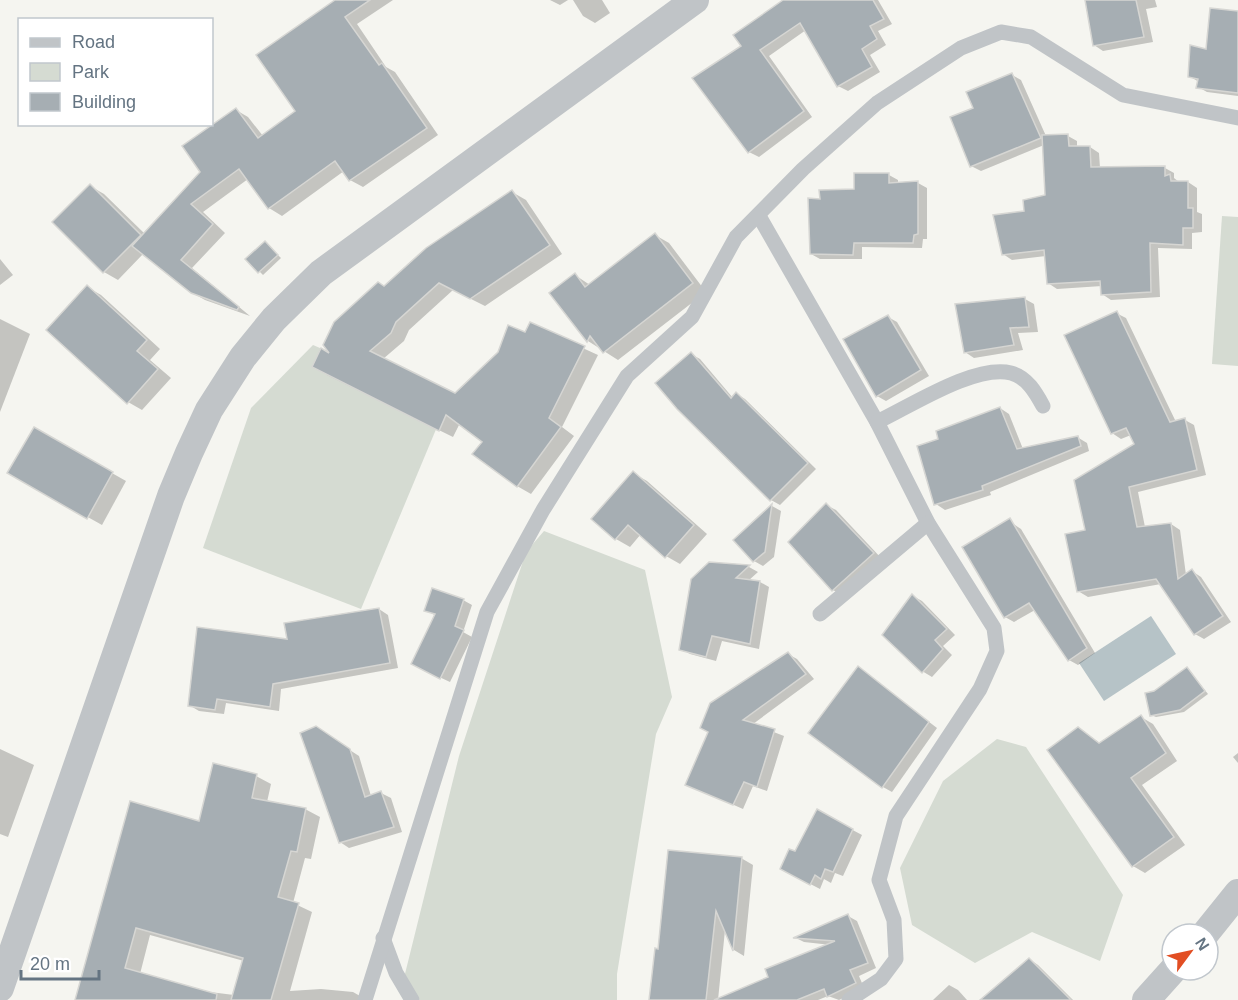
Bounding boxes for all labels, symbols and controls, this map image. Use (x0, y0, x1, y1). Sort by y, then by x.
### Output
legend (18, 18, 213, 126)
text: Road (72, 32, 115, 52)
text: Park (72, 62, 110, 82)
text: Building (72, 92, 136, 112)
north arrow (1160, 922, 1220, 982)
text: N (1192, 935, 1212, 954)
scale bar (21, 943, 99, 981)
text: 20 m (30, 954, 70, 974)

